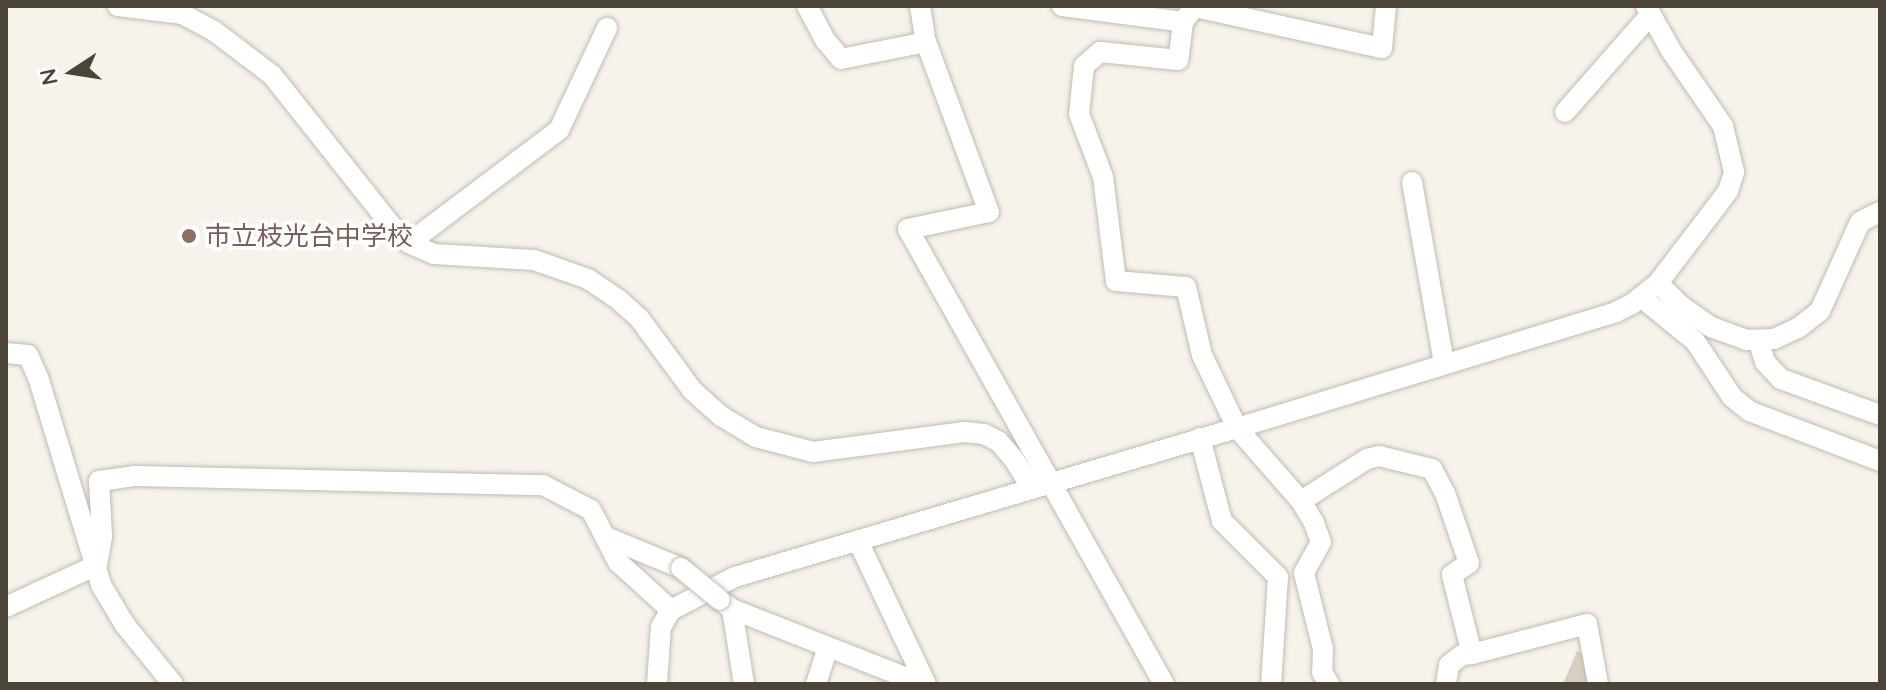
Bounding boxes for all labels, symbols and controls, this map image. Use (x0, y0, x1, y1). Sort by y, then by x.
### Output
north arrow (32, 32, 112, 112)
text: N (33, 66, 64, 88)
place label: 市立枝光台中学校 (205, 220, 413, 252)
marker: 市立枝光台中学校 (180, 227, 198, 245)

